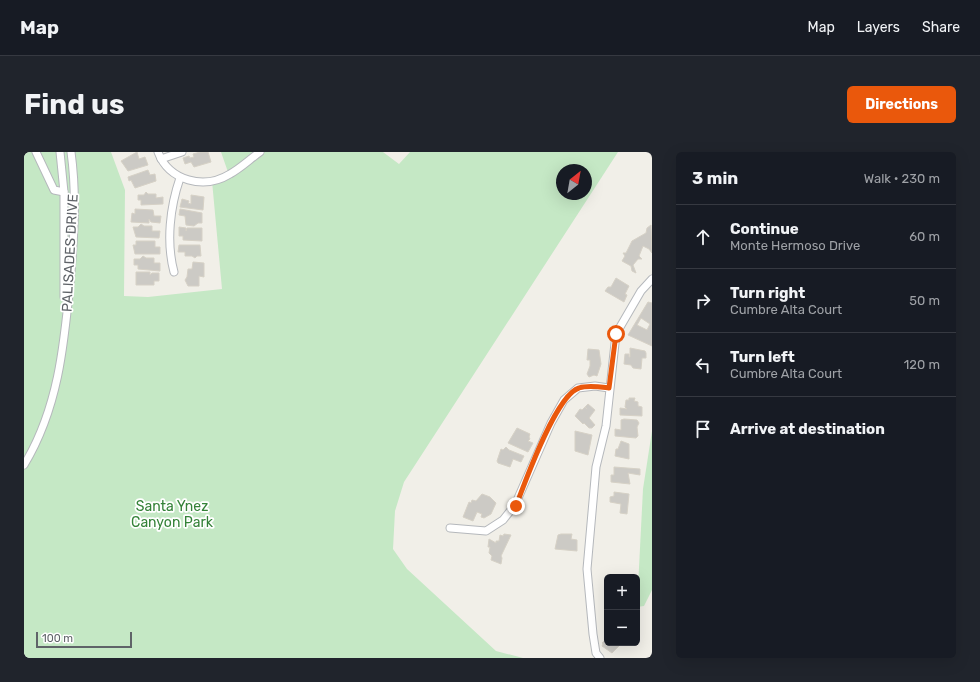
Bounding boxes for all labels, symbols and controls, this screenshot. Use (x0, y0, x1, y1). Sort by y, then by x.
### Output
text: Map (20, 16, 59, 39)
text: Map (808, 19, 835, 36)
text: Layers (857, 19, 900, 36)
text: Share (922, 19, 960, 36)
button: Directions (847, 86, 956, 123)
text: Find us (24, 88, 124, 121)
north arrow (556, 164, 592, 200)
text: 3 min (692, 168, 738, 188)
text: Walk · 230 m (864, 171, 940, 186)
street label: PALISADES DRIVE (58, 194, 82, 312)
text: Continue (730, 220, 799, 238)
icon: ahead (692, 226, 714, 248)
text: 60 m (909, 229, 940, 244)
text: Monte Hermoso Drive (730, 238, 860, 253)
text: Turn right (730, 284, 805, 302)
icon: right (692, 290, 714, 312)
text: 50 m (909, 293, 940, 308)
text: Cumbre Alta Court (730, 302, 842, 317)
route start (607, 325, 625, 343)
text: Turn left (730, 348, 795, 366)
icon: left (692, 354, 714, 376)
text: 120 m (904, 357, 940, 372)
text: Cumbre Alta Court (730, 366, 842, 381)
icon: arrive (692, 418, 714, 440)
text: Arrive at destination (730, 420, 885, 438)
route end (507, 497, 525, 515)
park label: Santa Ynez Canyon Park (131, 498, 214, 531)
map controls (604, 574, 640, 646)
button: + (604, 574, 640, 610)
button: − (604, 610, 640, 646)
scale bar (36, 630, 132, 649)
text: 100 m (42, 632, 73, 645)

